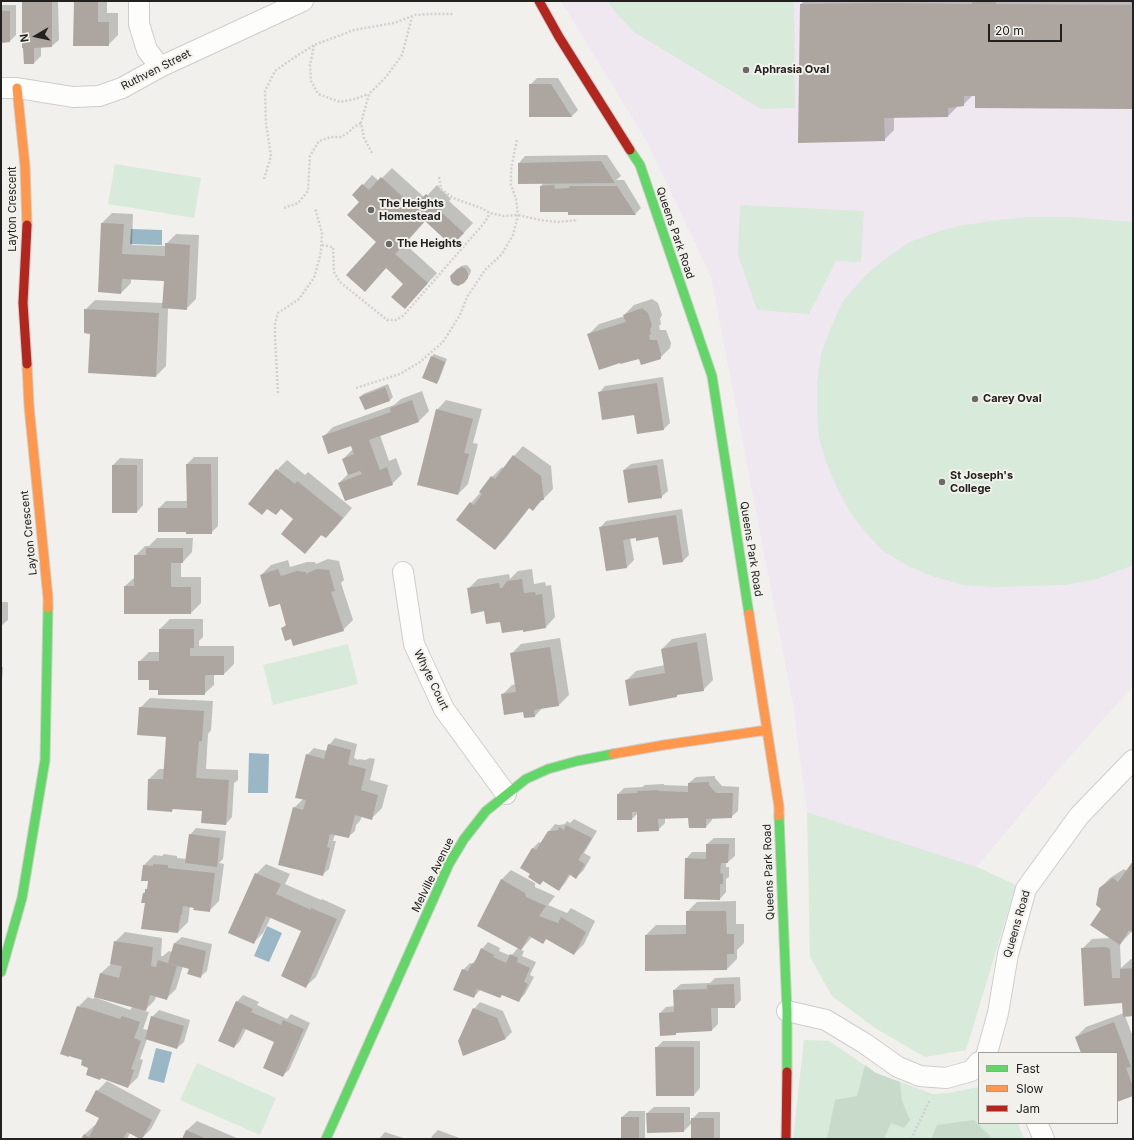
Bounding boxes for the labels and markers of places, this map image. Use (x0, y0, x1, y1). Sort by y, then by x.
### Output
place label: Aphrasia Oval (754, 63, 829, 77)
marker: Aphrasia Oval (741, 65, 751, 75)
place label: The Heights Homestead (379, 197, 444, 223)
marker: The Heights Homestead (366, 205, 376, 215)
place label: The Heights (397, 237, 462, 251)
marker: The Heights (384, 239, 394, 249)
place label: Carey Oval (983, 392, 1042, 406)
marker: Carey Oval (970, 394, 980, 404)
place label: St Joseph's College (950, 469, 1013, 495)
marker: St Joseph's College (937, 477, 947, 487)

